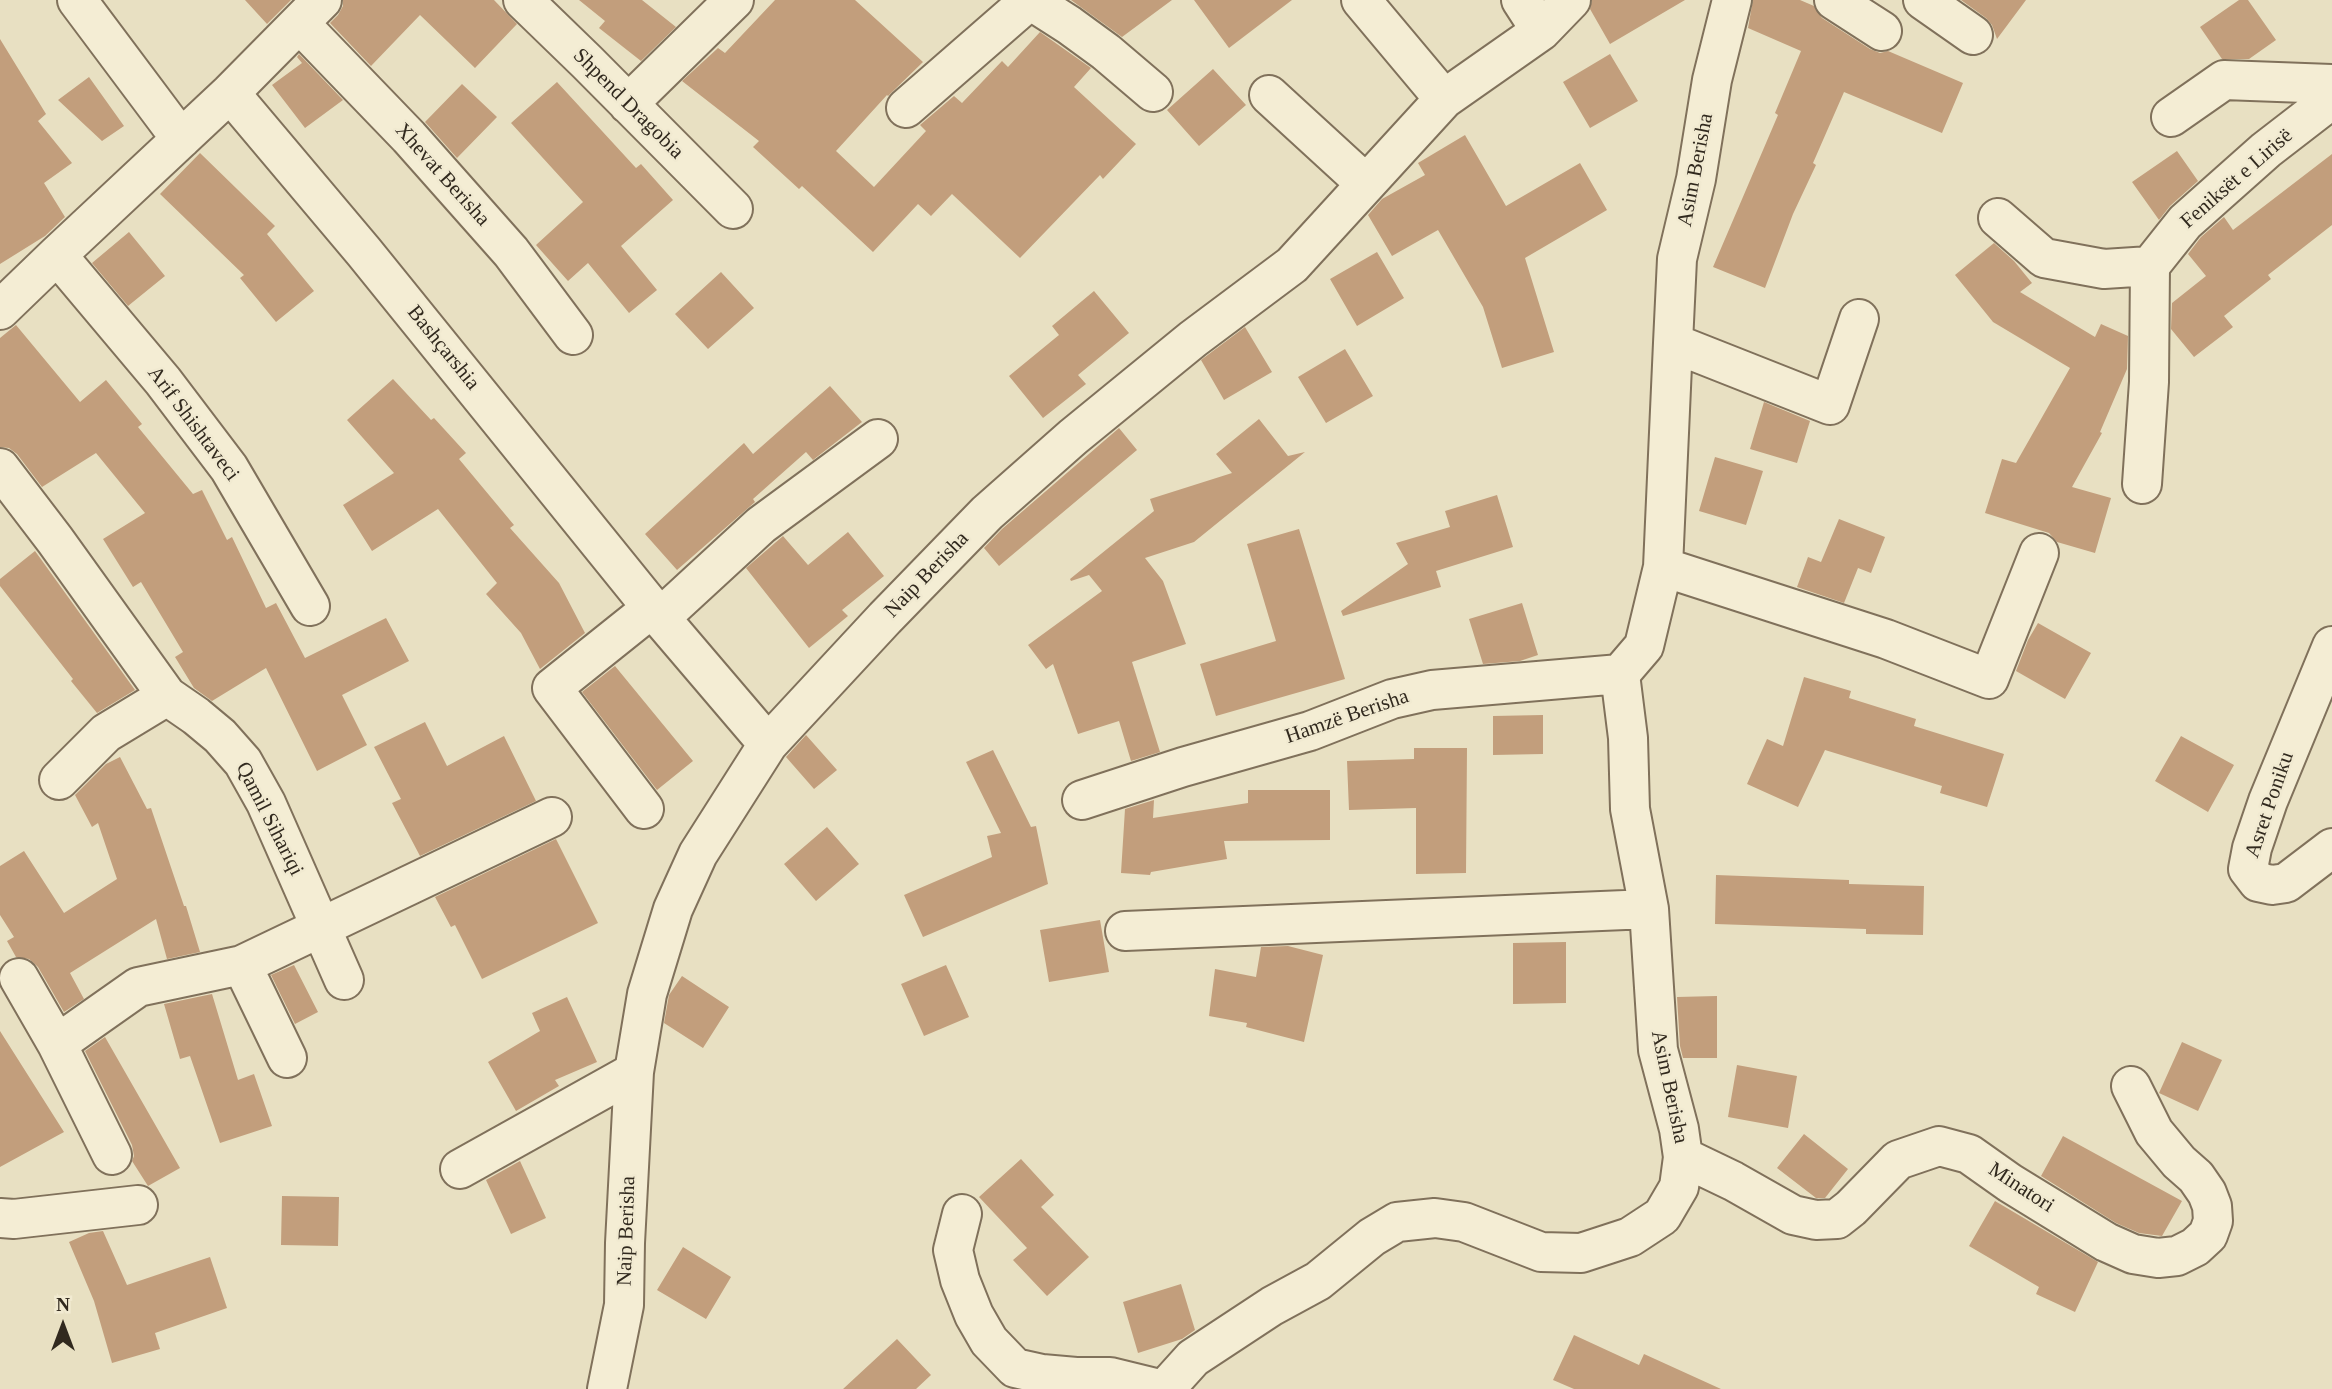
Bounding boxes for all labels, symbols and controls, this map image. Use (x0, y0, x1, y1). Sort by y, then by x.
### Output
street label: Shpend Dragobia (567, 43, 689, 165)
street label: Asim Berisha (1673, 111, 1719, 229)
street label: Xhevat Berisha (389, 118, 495, 232)
street label: Feniksët e Lirisë (2176, 124, 2298, 234)
street label: Bashçarshia (401, 301, 485, 395)
street label: Arif Shishtaveci (142, 362, 244, 486)
street label: Naip Berisha (880, 527, 974, 623)
street label: Hamzë Berisha (1282, 684, 1412, 750)
street label: Asret Poniku (2240, 749, 2300, 861)
street label: Qamil Sihariqi (230, 758, 308, 880)
street label: Asim Berisha (1645, 1028, 1693, 1146)
street label: Minatori (1983, 1157, 2059, 1219)
street label: Naip Berisha (612, 1175, 642, 1287)
north arrow (28, 1291, 98, 1361)
text: N (56, 1294, 70, 1315)

